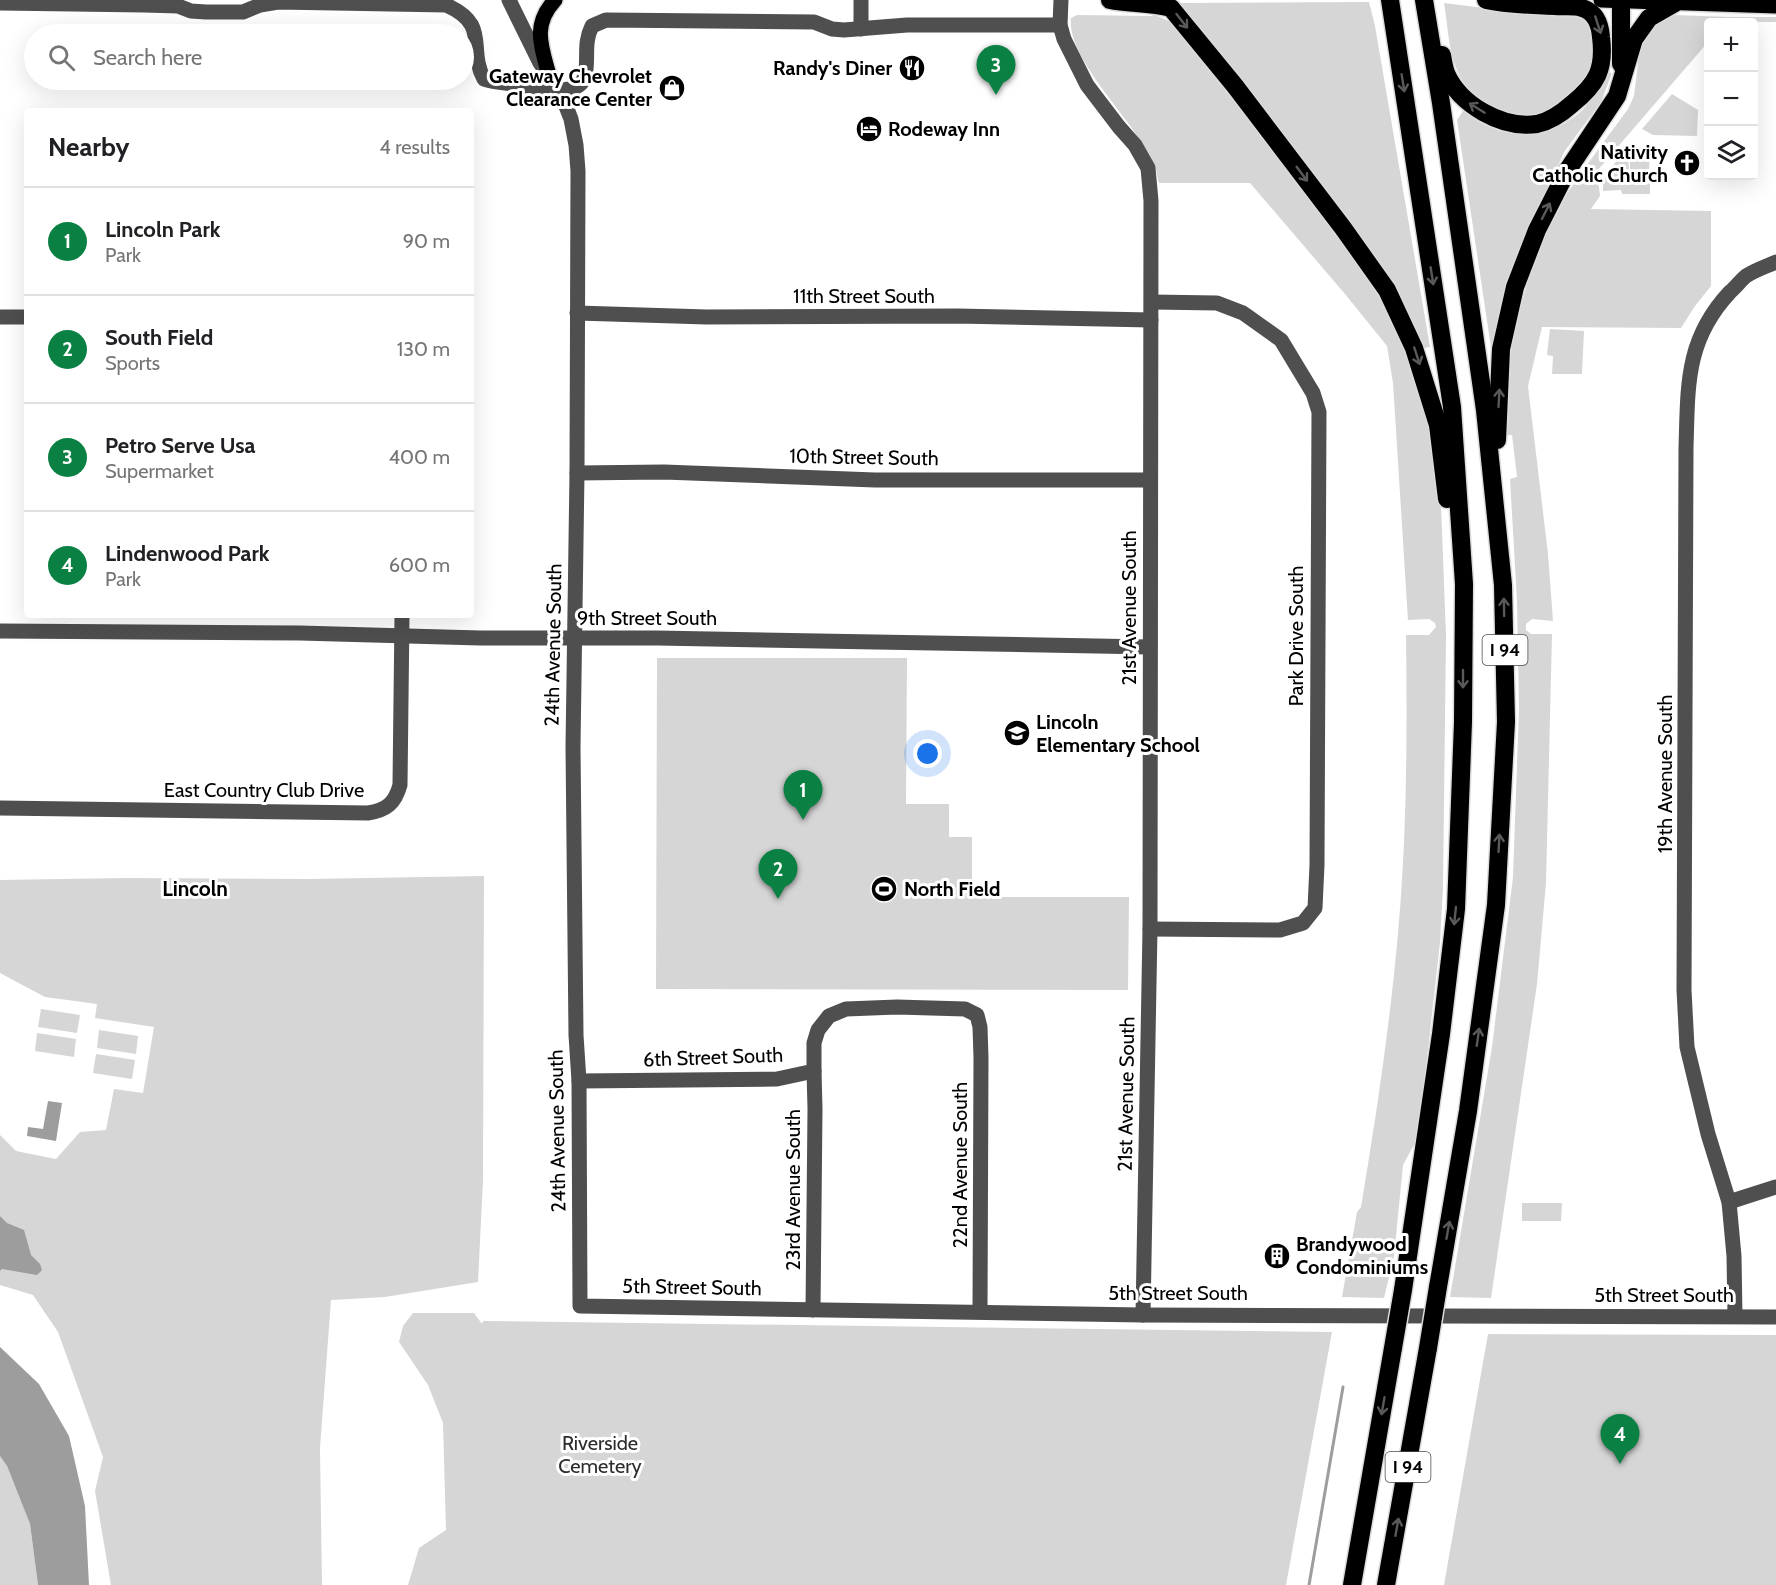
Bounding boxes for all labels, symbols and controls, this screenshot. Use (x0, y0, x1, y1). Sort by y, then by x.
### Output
one-way arrow (1175, 13, 1188, 29)
one-way arrow (1593, 15, 1604, 34)
map controls (1704, 18, 1758, 180)
button: + (1704, 18, 1758, 72)
search box (24, 24, 474, 90)
icon: search (45, 41, 78, 74)
text: Search here (93, 44, 202, 71)
pin: 3 (976, 46, 1016, 95)
restaurant icon: Randy's Diner (897, 53, 927, 83)
place label: Randy's Diner (773, 56, 892, 80)
place label: Gateway Chevrolet Clearance Center (489, 64, 652, 111)
button: − (1704, 72, 1758, 126)
shop icon: Gateway Chevrolet Clearance Center (657, 73, 687, 103)
one-way arrow (1398, 73, 1409, 93)
one-way arrow (1469, 101, 1486, 113)
hotel icon: Rodeway Inn (854, 114, 884, 144)
place label: Rodeway Inn (888, 117, 1000, 141)
button: layers (1704, 126, 1758, 180)
text: Nearby (48, 131, 129, 163)
text: 4 results (379, 135, 450, 159)
place label: Nativity Catholic Church (1532, 140, 1668, 187)
church icon: Nativity Catholic Church (1672, 148, 1702, 178)
one-way arrow (1296, 166, 1309, 182)
one-way arrow (1541, 202, 1553, 220)
text: Lincoln Park (105, 216, 220, 243)
text: 1 (64, 229, 71, 253)
text: 90 m (403, 229, 450, 253)
text: Park (105, 243, 141, 267)
one-way arrow (1427, 266, 1438, 286)
street label: 11th Street South (793, 284, 935, 308)
text: South Field (105, 324, 213, 351)
text: 2 (62, 337, 73, 361)
text: 130 m (397, 337, 450, 361)
one-way arrow (1412, 346, 1423, 365)
text: Sports (105, 351, 160, 375)
one-way arrow (1494, 389, 1505, 409)
text: Petro Serve Usa (105, 432, 255, 459)
street label: 10th Street South (789, 444, 939, 470)
text: 3 (62, 445, 73, 469)
text: 400 m (388, 445, 450, 469)
text: Supermarket (105, 459, 214, 483)
street label: 21st Avenue South (1117, 530, 1141, 686)
text: Lindenwood Park (105, 540, 269, 567)
text: 4 (61, 553, 74, 577)
text: 600 m (389, 553, 450, 577)
street label: 24th Avenue South (540, 563, 566, 727)
street label: Park Drive South (1284, 566, 1308, 706)
text: Park (105, 567, 141, 591)
one-way arrow (1498, 597, 1510, 617)
street label: 9th Street South (577, 606, 717, 630)
road number: I 94 (1482, 635, 1528, 665)
one-way arrow (1458, 669, 1469, 689)
street label: 19th Avenue South (1653, 695, 1677, 853)
place label: Lincoln Elementary School (1036, 710, 1200, 757)
school or university icon: Lincoln Elementary School (1002, 718, 1032, 748)
your location (913, 739, 942, 768)
pin: 1 (784, 770, 822, 820)
street label: East Country Club Drive (164, 778, 364, 802)
one-way arrow (1494, 834, 1505, 854)
pin: 2 (758, 850, 798, 899)
sports icon: North Field (869, 874, 899, 904)
district label: Lincoln (162, 876, 228, 901)
place label: North Field (904, 877, 1000, 901)
one-way arrow (1449, 906, 1460, 925)
street label: 21st Avenue South (1113, 1016, 1139, 1172)
one-way arrow (1473, 1028, 1484, 1048)
street label: 6th Street South (643, 1043, 783, 1071)
street label: 24th Avenue South (544, 1049, 570, 1213)
street label: 22nd Avenue South (948, 1082, 972, 1248)
street label: 23rd Avenue South (781, 1109, 805, 1271)
one-way arrow (1443, 1220, 1454, 1240)
place label: Brandywood Condominiums (1296, 1232, 1428, 1279)
building icon: Brandywood Condominiums (1262, 1241, 1292, 1271)
street label: 5th Street South (622, 1274, 762, 1300)
street label: 5th Street South (1108, 1281, 1248, 1305)
street label: 5th Street South (1594, 1283, 1734, 1307)
one-way arrow (1377, 1396, 1388, 1415)
pin: 4 (1600, 1414, 1640, 1464)
park label: Riverside Cemetery (558, 1431, 642, 1478)
road number: I 94 (1386, 1452, 1430, 1482)
one-way arrow (1392, 1518, 1403, 1538)

